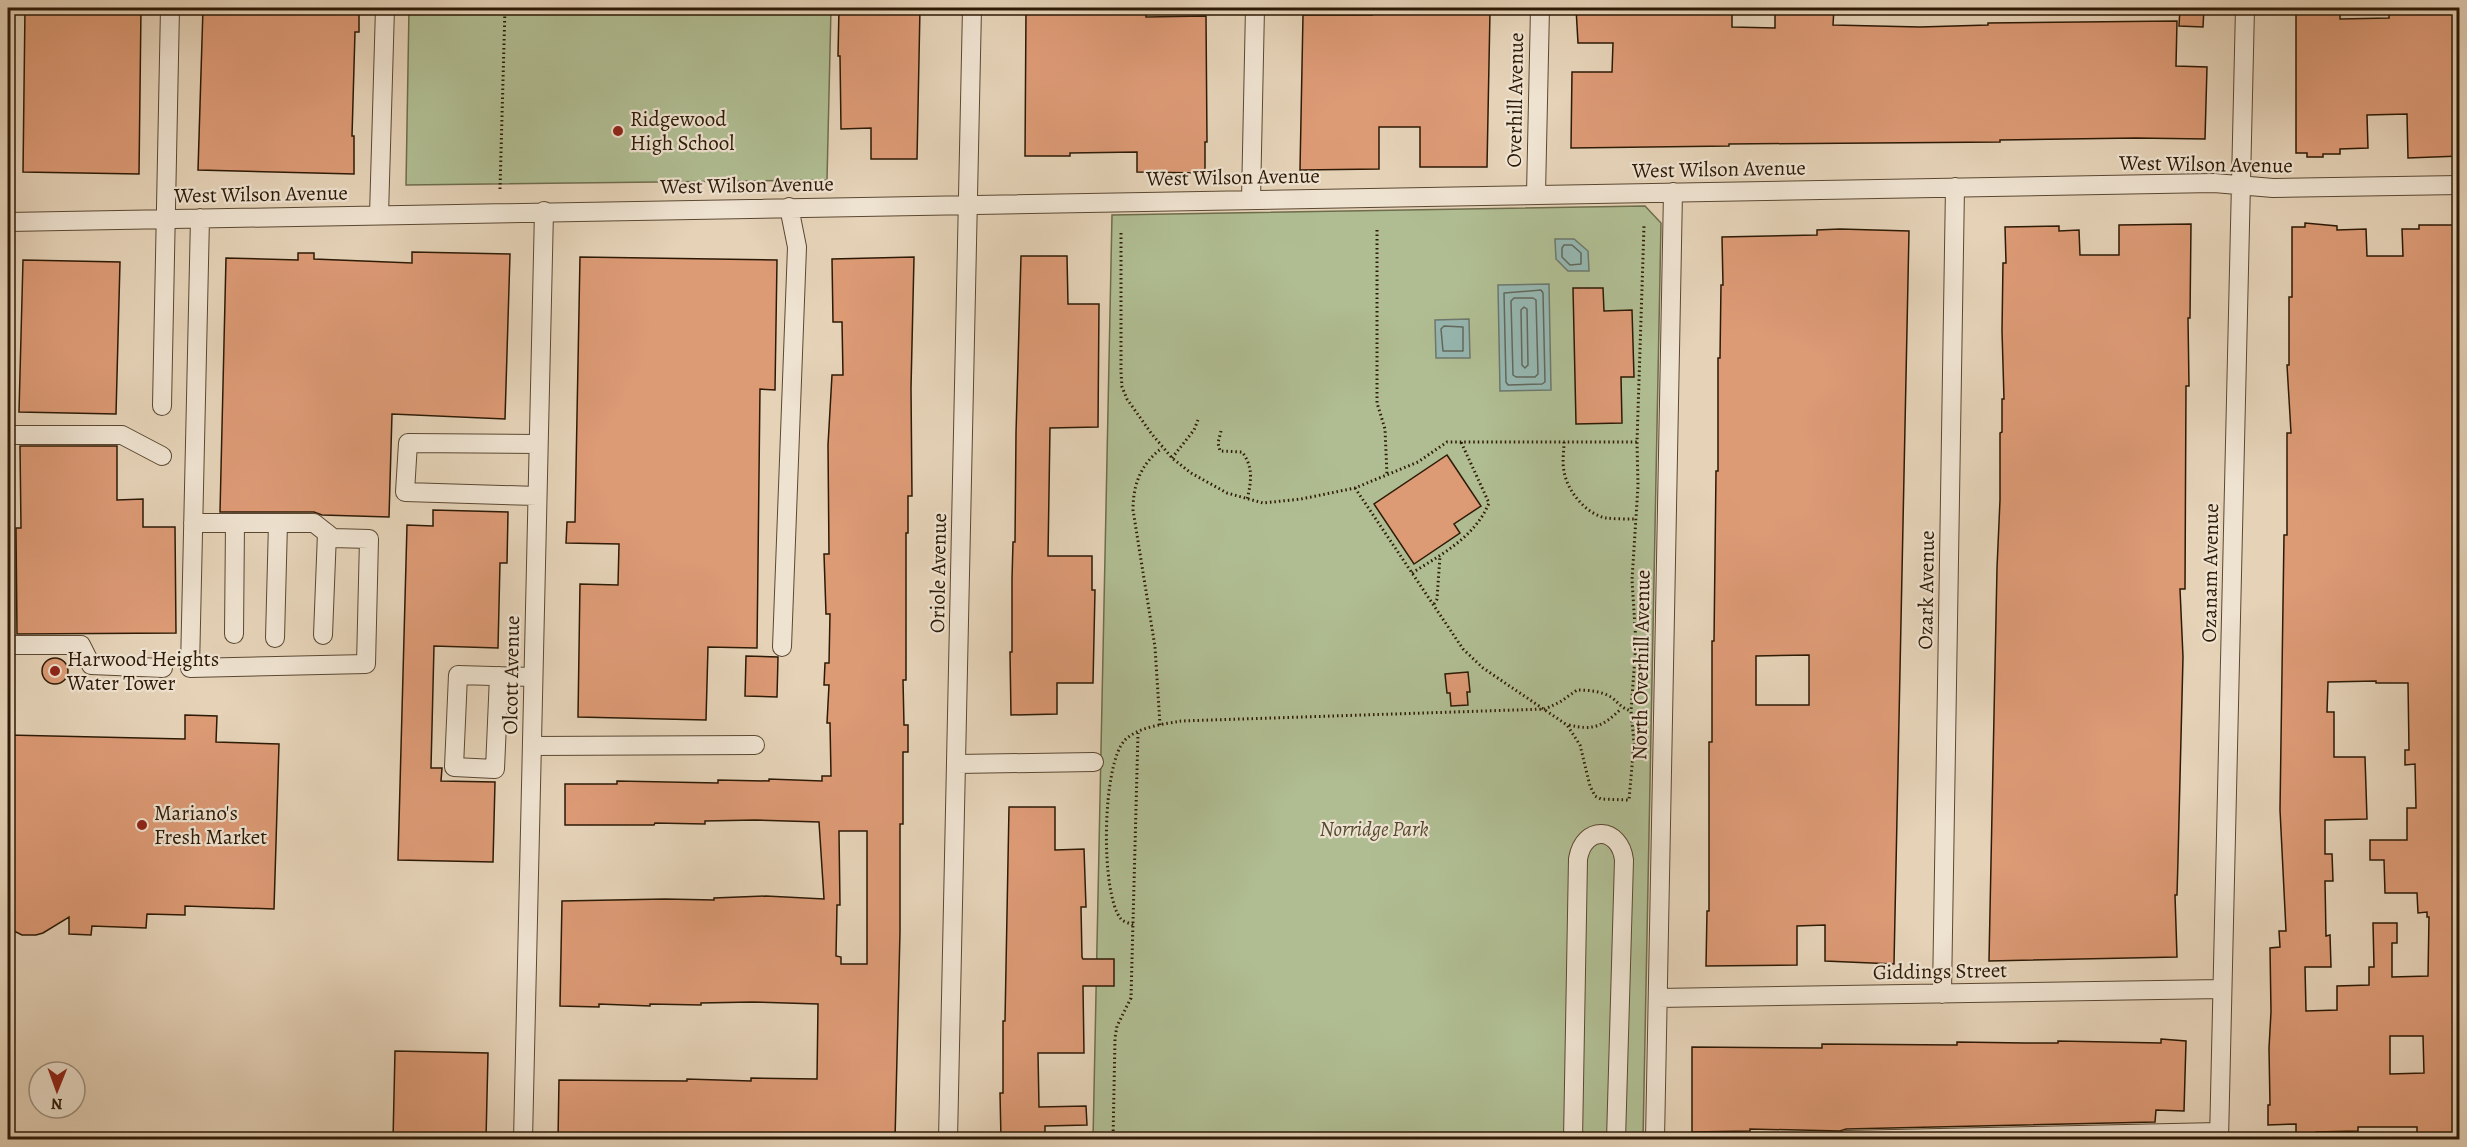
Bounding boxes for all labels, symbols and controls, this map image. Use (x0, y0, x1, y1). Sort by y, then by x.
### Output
street label: Overhill Avenue (1500, 32, 1530, 168)
place label: Ridgewood High School (630, 105, 734, 157)
marker: Ridgewood High School (611, 124, 625, 138)
street label: West Wilson Avenue (2118, 148, 2293, 180)
street label: West Wilson Avenue (1631, 153, 1806, 185)
street label: West Wilson Avenue (1145, 161, 1320, 193)
street label: West Wilson Avenue (659, 169, 834, 201)
street label: West Wilson Avenue (173, 178, 348, 210)
street label: Ozanam Avenue (2195, 503, 2225, 643)
street label: Oriole Avenue (923, 513, 953, 633)
street label: Ozark Avenue (1911, 530, 1941, 650)
street label: North Overhill Avenue (1625, 569, 1657, 761)
street label: Olcott Avenue (496, 615, 526, 735)
place label: Harwood Heights Water Tower (66, 645, 219, 697)
marker: Harwood Heights Water Tower (48, 664, 62, 678)
place label: Mariano's Fresh Market (154, 799, 267, 851)
park label: Norridge Park (1319, 815, 1429, 843)
marker: Mariano's Fresh Market (135, 818, 149, 832)
street label: Giddings Street (1873, 956, 2007, 986)
north arrow (27, 1060, 87, 1120)
text: N (50, 1093, 63, 1115)

